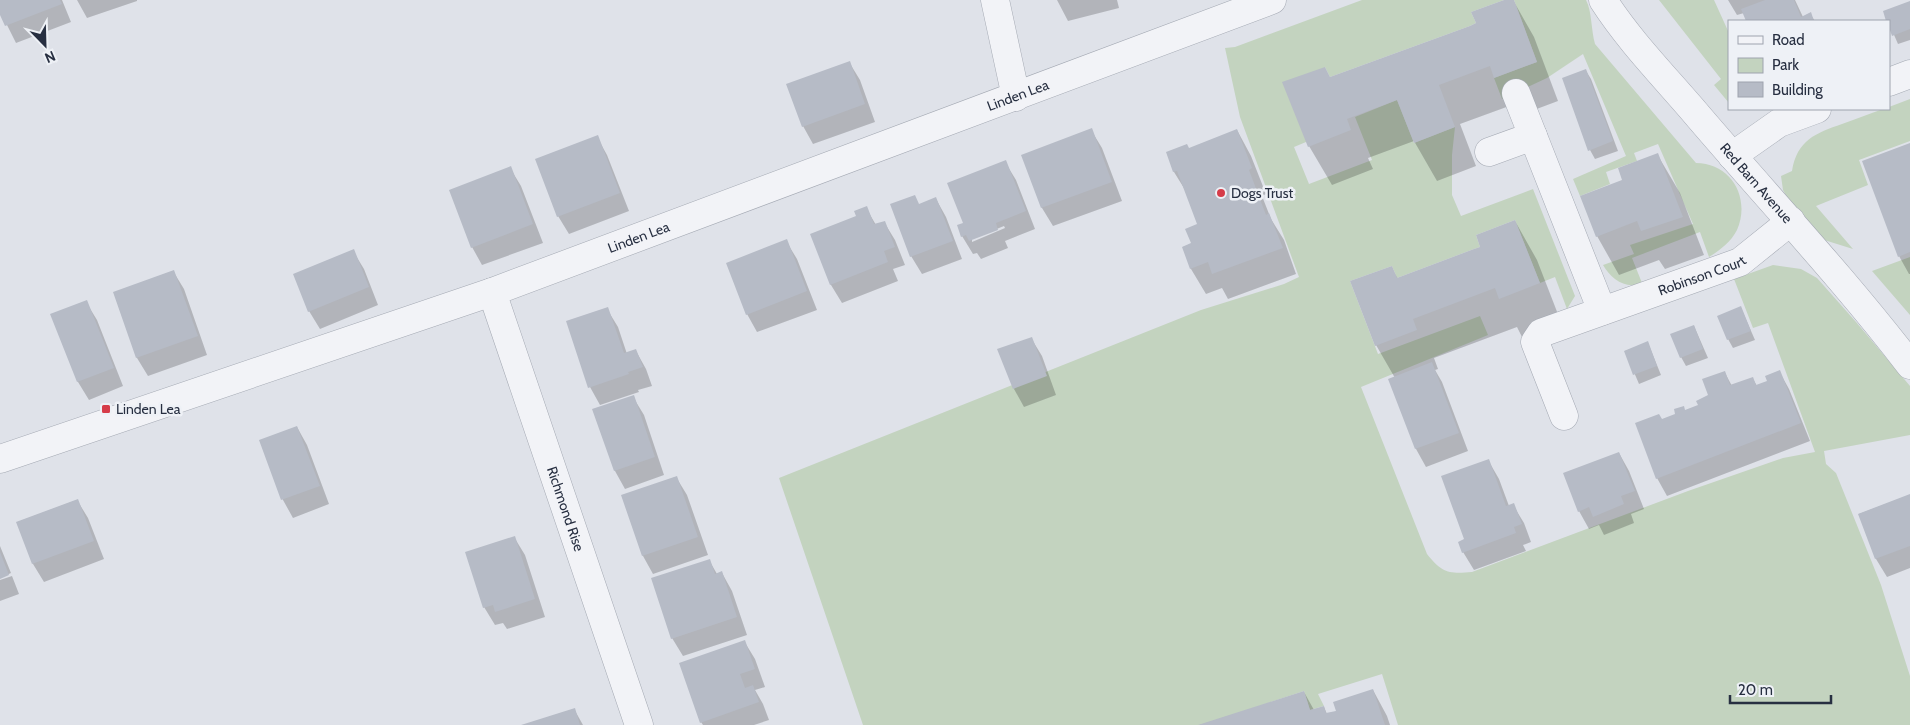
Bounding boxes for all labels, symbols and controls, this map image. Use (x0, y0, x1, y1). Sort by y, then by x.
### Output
north arrow (20, 20, 70, 70)
legend (1728, 20, 1890, 110)
text: Road (1772, 31, 1805, 49)
text: N (42, 47, 58, 67)
text: Park (1772, 56, 1799, 74)
street label: Linden Lea (984, 75, 1051, 115)
text: Building (1772, 81, 1823, 99)
street label: Red Barn Avenue (1716, 139, 1797, 227)
place label: Dogs Trust (1231, 184, 1293, 202)
marker: Dogs Trust (1215, 187, 1227, 199)
street label: Linden Lea (605, 217, 672, 257)
street label: Robinson Court (1656, 252, 1750, 300)
place label: Linden Lea (116, 400, 181, 418)
marker: Linden Lea (100, 403, 112, 415)
street label: Richmond Rise (543, 464, 588, 554)
scale bar (1730, 672, 1831, 704)
text: 20 m (1738, 681, 1773, 699)

